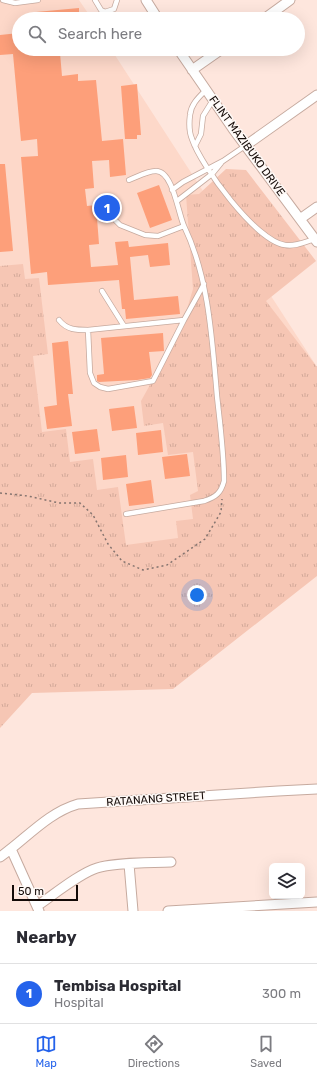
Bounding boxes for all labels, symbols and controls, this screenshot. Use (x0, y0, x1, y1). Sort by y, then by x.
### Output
search box (12, 12, 305, 56)
icon: search (26, 23, 48, 45)
text: Search here (58, 25, 142, 43)
street label: FLINT MAZIBUKO DRIVE (206, 93, 288, 199)
pin: 1 (94, 193, 120, 223)
your location (187, 585, 207, 605)
street label: RATANANG STREET (106, 789, 207, 809)
map controls (269, 863, 305, 899)
button: layers (269, 863, 305, 899)
scale bar (12, 883, 78, 902)
text: 50 m (18, 885, 44, 898)
text: Nearby (16, 927, 77, 947)
text: Tembisa Hospital (54, 977, 181, 995)
text: 1 (26, 986, 32, 1001)
text: 300 m (262, 986, 301, 1001)
text: Hospital (54, 995, 104, 1010)
tab: Map (35, 1033, 57, 1070)
tab: Directions (128, 1033, 180, 1070)
tab: Saved (250, 1033, 282, 1070)

